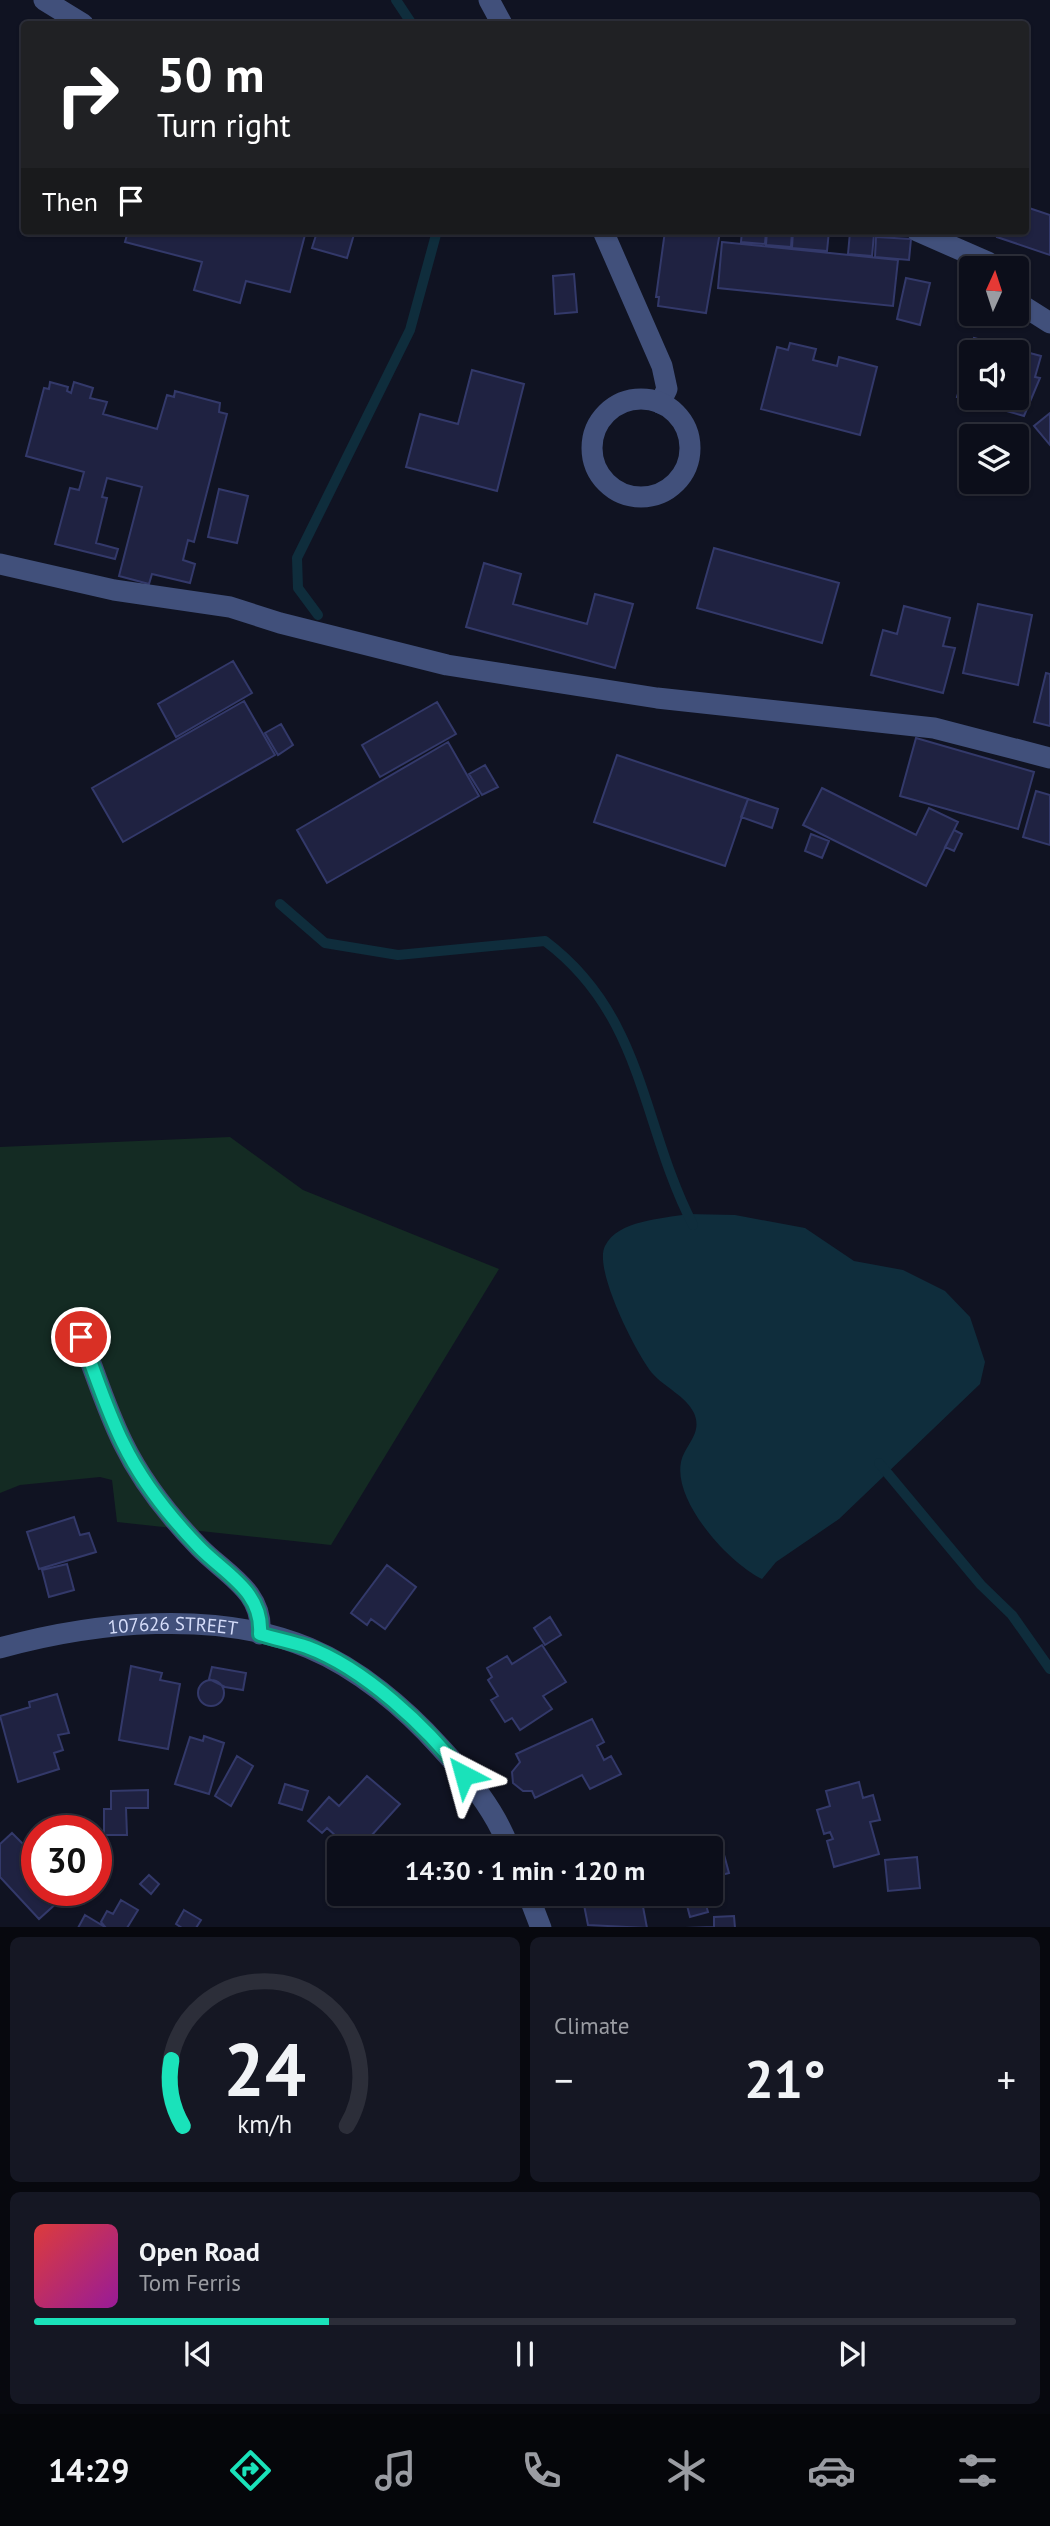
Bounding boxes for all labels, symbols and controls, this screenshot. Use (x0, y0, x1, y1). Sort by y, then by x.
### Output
text: 50 m (157, 42, 264, 106)
icon: right (42, 49, 133, 140)
text: Turn right (157, 104, 291, 146)
icon: arrive (112, 182, 150, 220)
text: Then (42, 185, 98, 218)
north arrow (959, 256, 1029, 326)
map controls (959, 256, 1029, 494)
button: sound (959, 340, 1029, 410)
button: layers (959, 424, 1029, 494)
pin (51, 1307, 111, 1367)
icon: arrive (62, 1318, 100, 1356)
street label: 107626 STREET (107, 1611, 240, 1640)
position arrow (427, 1738, 501, 1812)
speed limit sign: 30 (21, 1815, 112, 1906)
text: 14:30 · 1 min · 120 m (405, 1854, 645, 1887)
text: Climate (554, 2011, 629, 2040)
text: 24 (224, 2022, 306, 2116)
text: 21° (744, 2045, 826, 2112)
text: − (554, 2055, 573, 2104)
text: + (997, 2055, 1016, 2104)
text: km/h (238, 2107, 292, 2139)
text: Open Road (139, 2235, 260, 2268)
text: Tom Ferris (139, 2268, 241, 2297)
icon: previous (179, 2335, 217, 2373)
icon: pause (506, 2335, 544, 2373)
icon: next (833, 2335, 871, 2373)
icon: directions (226, 2446, 275, 2495)
icon: music (371, 2446, 420, 2495)
icon: phone (517, 2446, 566, 2495)
icon: climate (662, 2446, 711, 2495)
icon: car (807, 2446, 856, 2495)
icon: filters (953, 2446, 1002, 2495)
text: 14:29 (48, 2449, 129, 2491)

